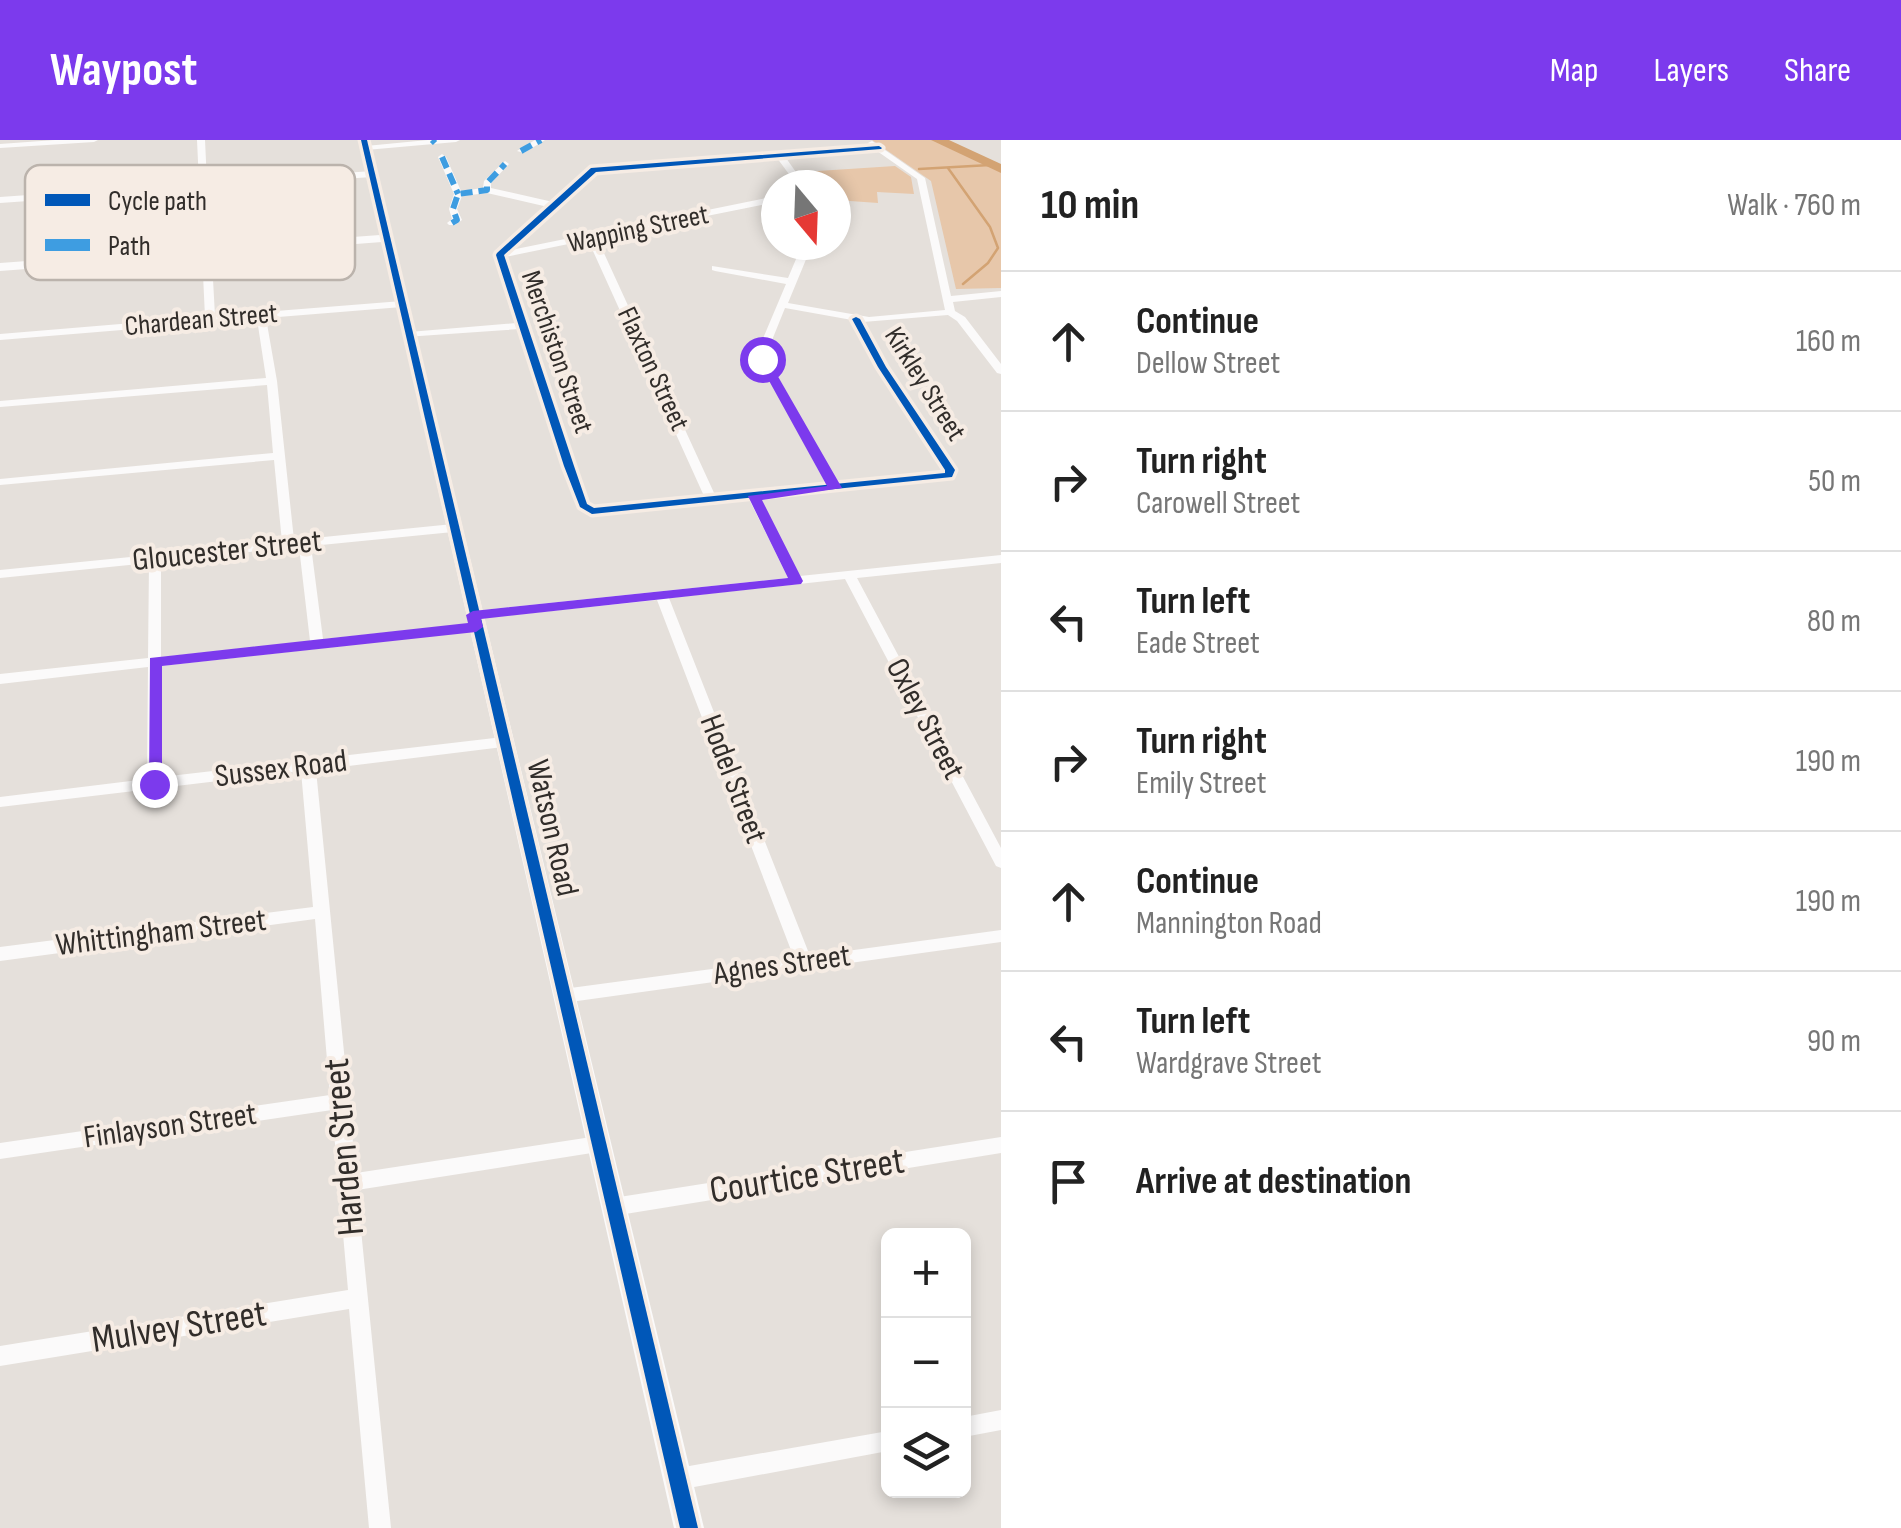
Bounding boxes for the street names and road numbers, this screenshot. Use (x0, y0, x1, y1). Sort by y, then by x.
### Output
street label: Wapping Street (564, 198, 712, 260)
street label: Merchiston Street (514, 267, 600, 437)
street label: Chardean Street (123, 297, 279, 343)
street label: Flaxton Street (610, 302, 696, 436)
street label: Kirkley Street (877, 321, 973, 447)
street label: Gloucester Street (131, 522, 323, 580)
street label: Oxley Street (877, 652, 973, 786)
street label: Hodel Street (691, 709, 775, 849)
street label: Sussex Road (213, 742, 349, 796)
street label: Watson Road (517, 756, 587, 900)
street label: Whittingham Street (54, 901, 268, 965)
street label: Agnes Street (710, 936, 853, 994)
street label: Harden Street (314, 1056, 374, 1238)
street label: Finlayson Street (81, 1095, 259, 1157)
street label: Courtice Street (707, 1138, 907, 1214)
street label: Mulvey Street (89, 1291, 269, 1363)

